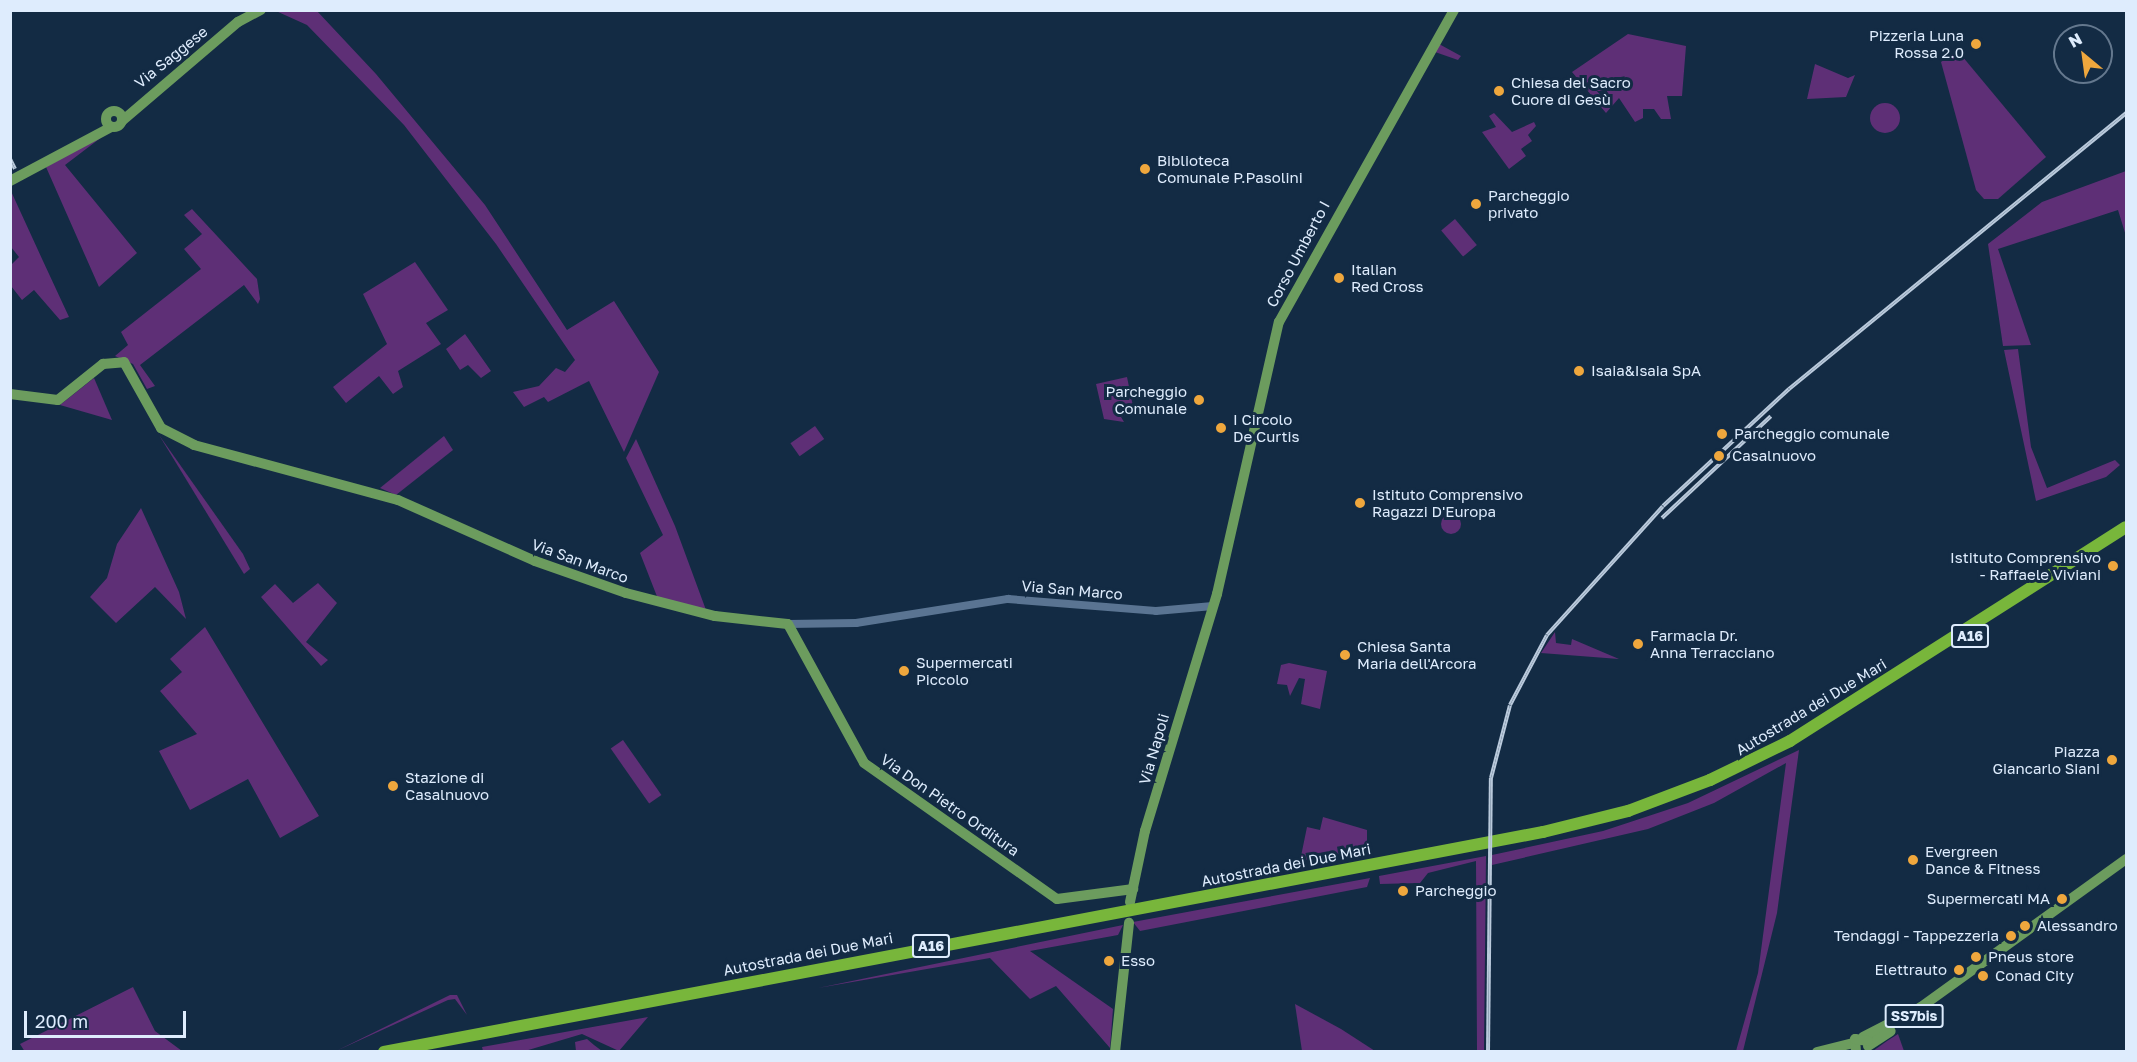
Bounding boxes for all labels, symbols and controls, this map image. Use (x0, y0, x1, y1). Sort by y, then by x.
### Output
street label: Via Saggese (131, 22, 211, 92)
north arrow (2053, 24, 2113, 84)
place label: Pizzeria Luna Rossa 2.0 (1869, 26, 1964, 61)
text: N (2065, 28, 2085, 52)
marker: Pizzeria Luna Rossa 2.0 (1969, 37, 1983, 51)
place label: Chiesa del Sacro Cuore di Gesù (1511, 73, 1631, 108)
marker: Chiesa del Sacro Cuore di Gesù (1492, 84, 1506, 98)
place label: Biblioteca Comunale P.Pasolini (1157, 151, 1303, 186)
marker: Biblioteca Comunale P.Pasolini (1138, 162, 1152, 176)
place label: Parcheggio privato (1488, 186, 1569, 221)
marker: Parcheggio privato (1469, 197, 1483, 211)
street label: Corso Umberto I (1262, 198, 1334, 310)
place label: Italian Red Cross (1351, 260, 1424, 295)
marker: Italian Red Cross (1332, 271, 1346, 285)
place label: Isaia&Isaia SpA (1591, 362, 1701, 380)
marker: Isaia&Isaia SpA (1572, 364, 1586, 378)
place label: Parcheggio Comunale (1106, 382, 1187, 417)
marker: Parcheggio Comunale (1192, 393, 1206, 407)
place label: I Circolo De Curtis (1233, 410, 1299, 445)
marker: I Circolo De Curtis (1214, 421, 1228, 435)
place label: Parcheggio comunale (1734, 425, 1890, 443)
marker: Parcheggio comunale (1715, 427, 1729, 441)
marker: Casalnuovo (1710, 447, 1728, 465)
place label: Casalnuovo (1732, 447, 1816, 465)
place label: Istituto Comprensivo Ragazzi D'Europa (1372, 485, 1523, 520)
marker: Istituto Comprensivo Ragazzi D'Europa (1353, 496, 1367, 510)
street label: Via San Marco (529, 535, 631, 587)
place label: Istituto Comprensivo - Raffaele Viviani (1950, 548, 2101, 583)
marker: Istituto Comprensivo - Raffaele Viviani (2106, 559, 2120, 573)
street label: Via San Marco (1021, 577, 1123, 603)
road number: A16 (1950, 625, 1990, 647)
place label: Farmacia Dr. Anna Terracciano (1650, 626, 1774, 661)
place label: Chiesa Santa Maria dell'Arcora (1357, 637, 1477, 672)
marker: Farmacia Dr. Anna Terracciano (1631, 637, 1645, 651)
marker: Chiesa Santa Maria dell'Arcora (1338, 648, 1352, 662)
place label: Supermercati Piccolo (916, 653, 1013, 688)
street label: Autostrada dei Due Mari (1732, 655, 1890, 759)
marker: Supermercati Piccolo (897, 664, 911, 678)
street label: Via Napoli (1135, 711, 1173, 787)
place label: Piazza Giancarlo Siani (1992, 742, 2100, 777)
street label: Via Don Pietro Orditura (877, 750, 1023, 860)
marker: Piazza Giancarlo Siani (2105, 753, 2119, 767)
place label: Stazione di Casalnuovo (405, 768, 489, 803)
marker: Stazione di Casalnuovo (386, 779, 400, 793)
street label: Autostrada dei Due Mari (1200, 840, 1372, 890)
place label: Evergreen Dance & Fitness (1925, 842, 2040, 877)
marker: Evergreen Dance & Fitness (1906, 853, 1920, 867)
place label: Parcheggio (1415, 882, 1496, 900)
marker: Parcheggio (1396, 884, 1410, 898)
place label: Supermercati MA (1927, 890, 2050, 908)
marker: Supermercati MA (2055, 892, 2069, 906)
place label: Alessandro (2037, 917, 2118, 935)
marker: Alessandro (2018, 919, 2032, 933)
place label: Tendaggi - Tappezzeria (1834, 927, 1999, 945)
street label: Autostrada dei Due Mari (722, 929, 894, 979)
marker: Tendaggi - Tappezzeria (2004, 929, 2018, 943)
road number: A16 (912, 935, 950, 957)
place label: Pneus store (1988, 948, 2074, 966)
marker: Pneus store (1969, 950, 1983, 964)
place label: Esso (1121, 952, 1155, 970)
marker: Esso (1102, 954, 1116, 968)
place label: Elettrauto (1874, 961, 1947, 979)
marker: Elettrauto (1952, 963, 1966, 977)
place label: Conad City (1995, 967, 2074, 985)
marker: Conad City (1976, 969, 1990, 983)
scale bar (27, 999, 189, 1037)
road number: SS7bis (1884, 1005, 1944, 1027)
text: 200 m (35, 1010, 88, 1032)

